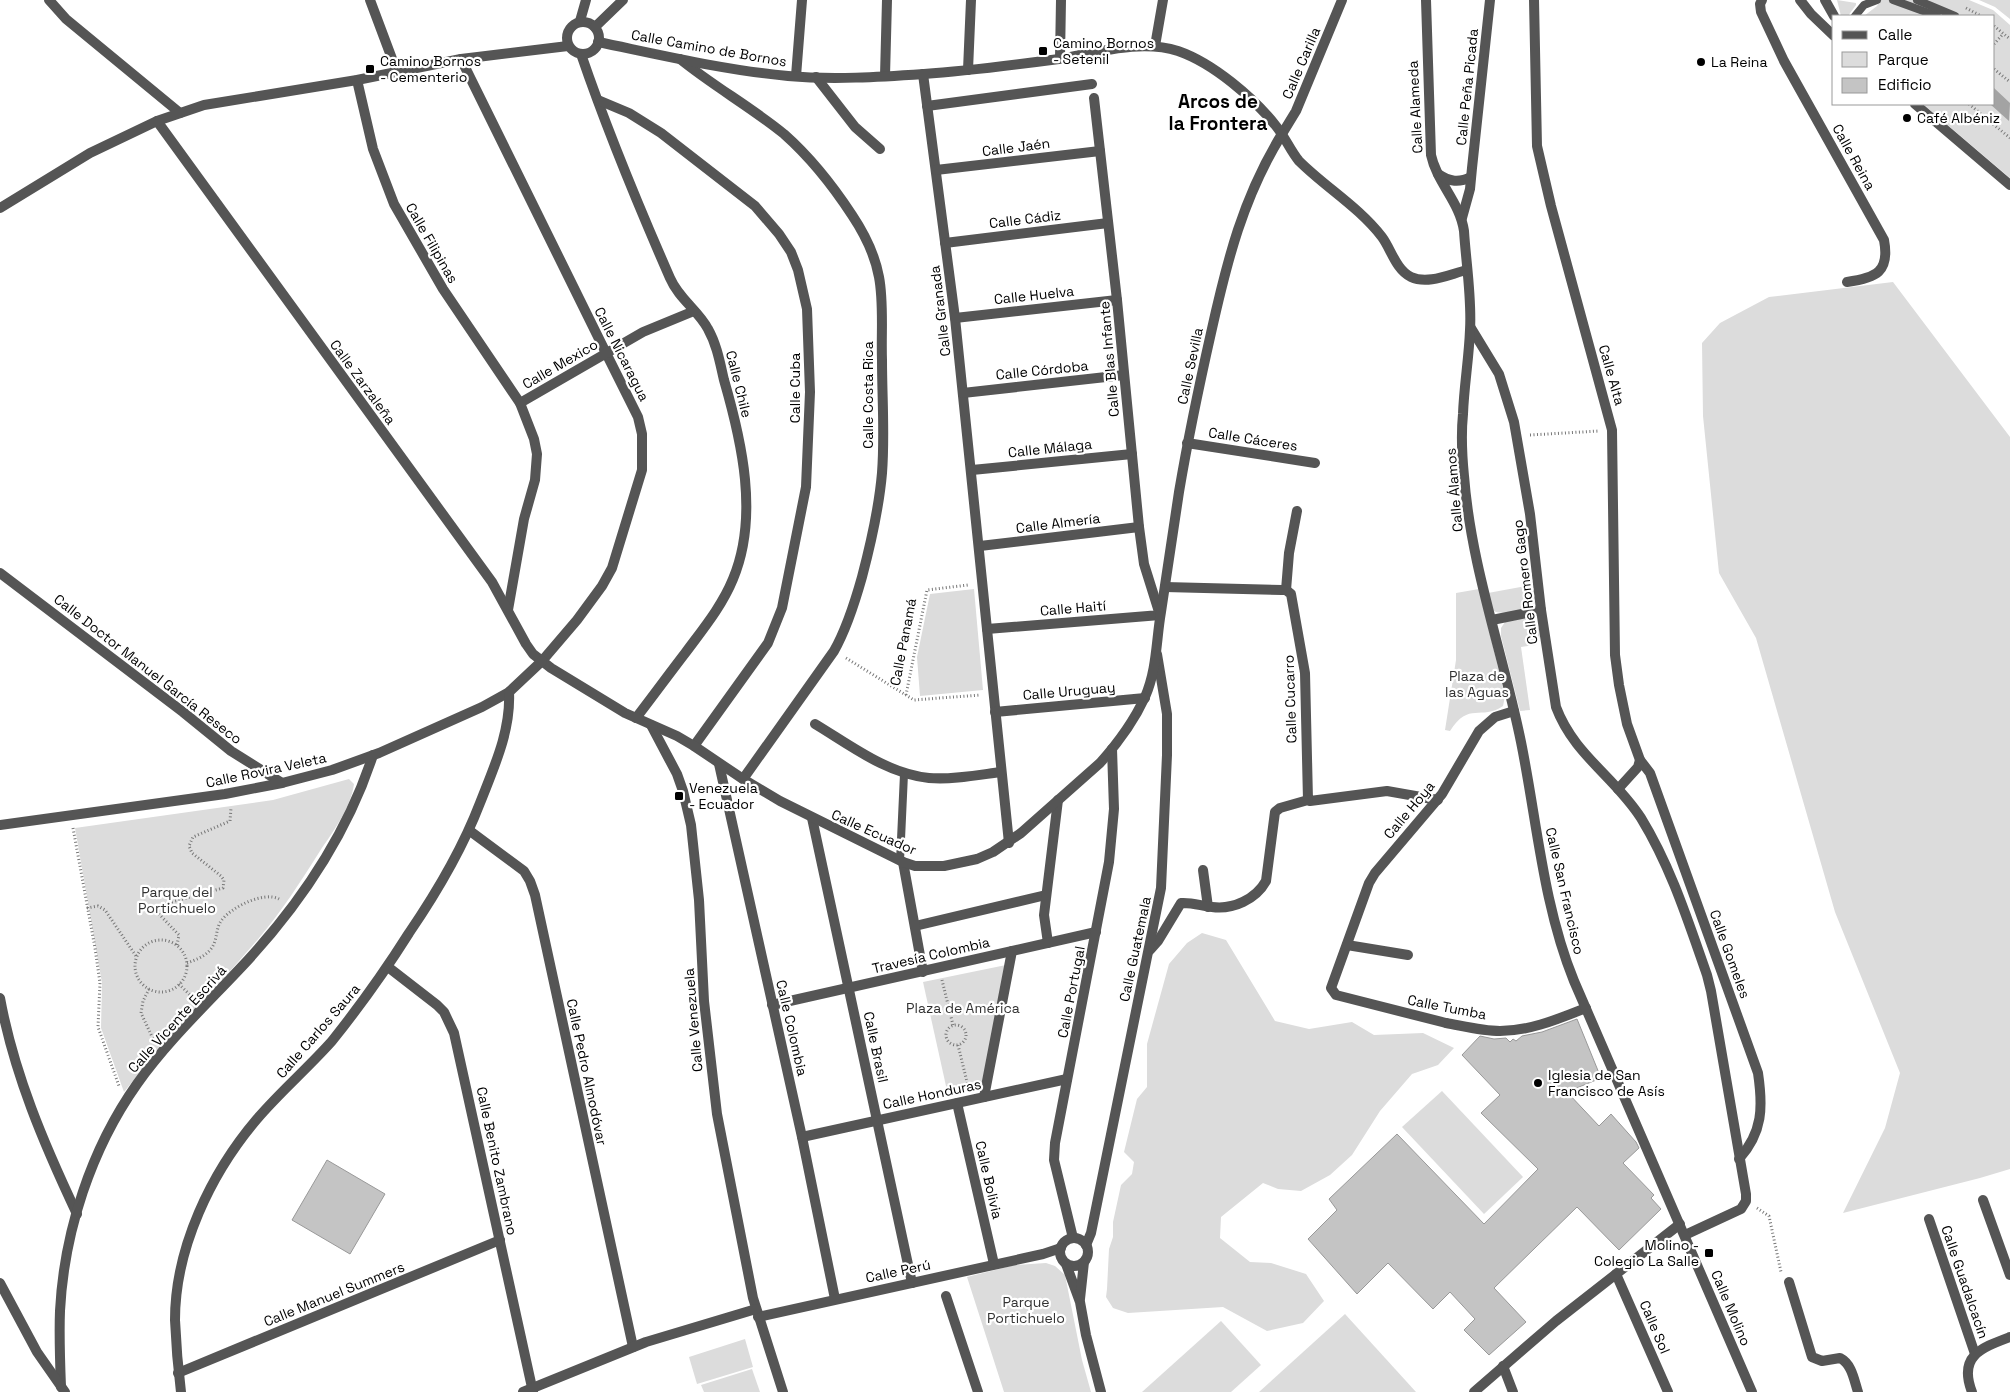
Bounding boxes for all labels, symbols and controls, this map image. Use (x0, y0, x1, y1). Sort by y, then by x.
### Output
legend (1832, 15, 1995, 105)
street label: Calle Carilla (1278, 24, 1324, 102)
street label: Calle Camino de Bornos (630, 25, 788, 71)
text: Calle (1878, 25, 1913, 44)
street label: Calle Peña Picada (1452, 28, 1482, 146)
place label: Camino Bornos - Setenil (1053, 34, 1154, 68)
marker: Camino Bornos - Setenil (1037, 45, 1049, 57)
text: Parque (1878, 50, 1929, 69)
place label: Camino Bornos - Cementerio (380, 52, 481, 86)
place label: La Reina (1711, 53, 1767, 71)
marker: La Reina (1695, 56, 1707, 68)
street label: Calle Alameda (1404, 60, 1426, 154)
marker: Camino Bornos - Cementerio (364, 63, 376, 75)
text: Edificio (1878, 75, 1932, 94)
district label: Arcos de la Frontera (1169, 89, 1267, 136)
place label: Café Albéniz (1917, 109, 2000, 127)
marker: Café Albéniz (1901, 112, 1913, 124)
street label: Calle Reina (1828, 121, 1880, 193)
street label: Calle Jaén (981, 134, 1051, 160)
street label: Calle Filipinas (402, 200, 462, 286)
street label: Calle Cádiz (988, 206, 1062, 232)
street label: Calle Granada (925, 264, 955, 358)
street label: Calle Huelva (993, 282, 1075, 308)
street label: Calle Blas Infante (1095, 300, 1123, 418)
street label: Calle Nicaragua (590, 304, 654, 404)
street label: Calle Sevilla (1173, 326, 1207, 406)
street label: Calle Mexico (519, 335, 601, 393)
street label: Calle Zarzaleña (326, 336, 400, 428)
street label: Calle Costa Rica (859, 341, 877, 449)
street label: Calle Alta (1595, 343, 1629, 407)
street label: Calle Chile (722, 349, 756, 419)
street label: Calle Cuba (786, 353, 804, 423)
street label: Calle Córdoba (995, 356, 1089, 384)
street label: Calle Cáceres (1207, 423, 1299, 455)
street label: Calle Málaga (1007, 435, 1093, 461)
street label: Calle Álamos (1441, 447, 1467, 533)
street label: Calle Almería (1015, 509, 1101, 537)
street label: Calle Romero Gago (1508, 519, 1542, 645)
street label: Calle Doctor Manuel García Reseco (50, 590, 246, 748)
street label: Calle Haití (1039, 596, 1107, 620)
street label: Calle Panamá (886, 597, 920, 687)
street label: Calle Cucarro (1279, 654, 1301, 744)
park label: Plaza de las Aguas (1445, 667, 1509, 701)
street label: Calle Uruguay (1022, 678, 1116, 704)
street label: Calle Rovira Veleta (204, 748, 328, 792)
street label: Calle Hoya (1380, 777, 1438, 843)
place label: Venezuela - Ecuador (689, 779, 758, 813)
marker: Venezuela - Ecuador (673, 790, 685, 802)
street label: Calle Ecuador (829, 805, 919, 859)
street label: Calle San Francisco (1542, 826, 1588, 956)
park label: Parque del Portichuelo (138, 883, 216, 917)
street label: Calle Guatemala (1115, 895, 1155, 1003)
street label: Calle Gomeles (1706, 907, 1754, 1001)
street label: Travesía Colombia (870, 933, 992, 977)
street label: Calle Portugal (1053, 944, 1089, 1040)
street label: Calle Vicente Escrivá (124, 962, 230, 1076)
street label: Calle Venezuela (679, 967, 707, 1073)
street label: Calle Colombia (772, 978, 812, 1078)
street label: Calle Carlos Saura (272, 980, 364, 1082)
street label: Calle Tumba (1406, 991, 1488, 1023)
street label: Calle Pedro Almodóvar (563, 997, 611, 1147)
park label: Plaza de América (906, 999, 1020, 1017)
street label: Calle Brasil (860, 1010, 892, 1084)
place label: Iglesia de San Francisco de Asís (1548, 1066, 1665, 1100)
street label: Calle Honduras (881, 1075, 983, 1113)
marker: Iglesia de San Francisco de Asís (1532, 1077, 1544, 1089)
street label: Calle Benito Zambrano (472, 1085, 522, 1237)
street label: Calle Bolivia (971, 1139, 1007, 1221)
street label: Calle Guadalcacín (1937, 1223, 1993, 1341)
place label: Molino - Colegio La Salle (1594, 1236, 1699, 1270)
marker: Molino - Colegio La Salle (1703, 1247, 1715, 1259)
street label: Calle Perú (864, 1255, 932, 1287)
street label: Calle Manuel Summers (261, 1257, 407, 1331)
street label: Calle Molino (1707, 1267, 1755, 1349)
park label: Parque Portichuelo (987, 1293, 1065, 1327)
street label: Calle Sol (1636, 1298, 1674, 1356)

